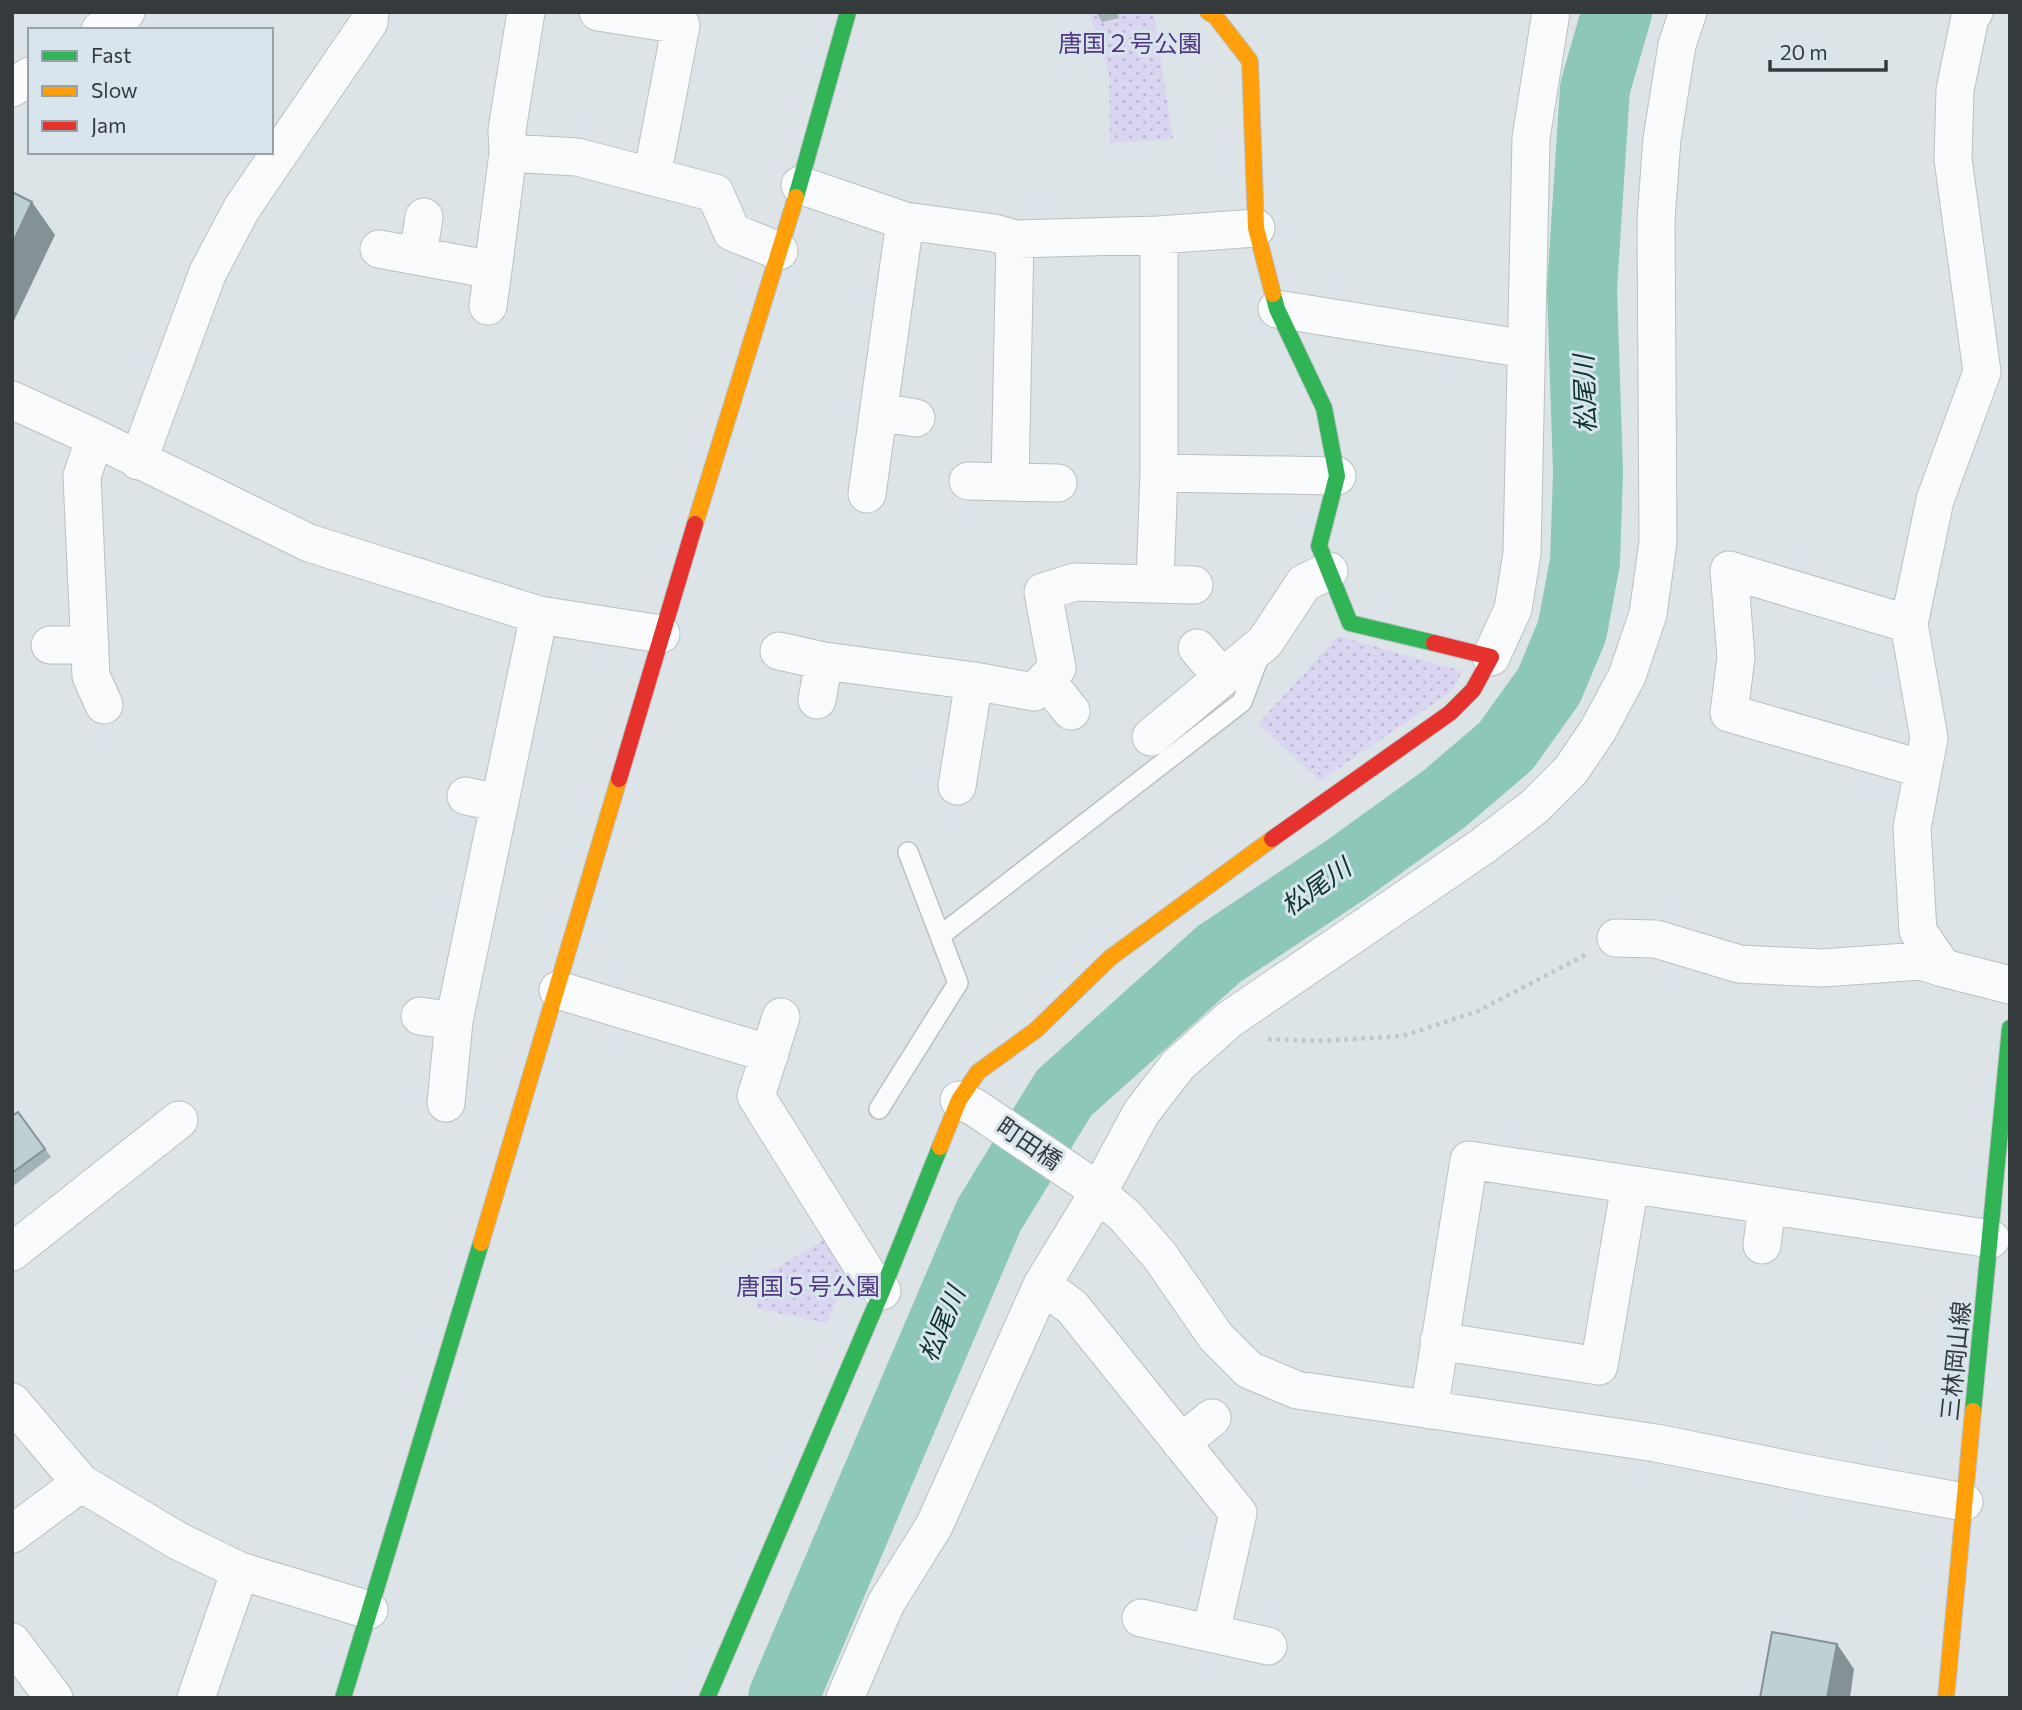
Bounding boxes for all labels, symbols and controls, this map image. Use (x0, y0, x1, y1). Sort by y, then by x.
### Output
legend (28, 28, 273, 154)
park label: 唐国２号公園 (1058, 28, 1202, 57)
scale bar (1770, 28, 1885, 72)
text: 20 m (1780, 39, 1828, 64)
text: Fast (91, 42, 132, 67)
text: Slow (91, 77, 138, 102)
text: Jam (91, 112, 126, 137)
water label: 松尾川 (1567, 352, 1600, 434)
water label: 松尾川 (1274, 849, 1358, 921)
street label: 町田橋 (992, 1111, 1068, 1175)
park label: 唐国５号公園 (736, 1271, 880, 1300)
water label: 松尾川 (911, 1279, 971, 1365)
street label: 三林岡山線 (1934, 1300, 1975, 1422)

